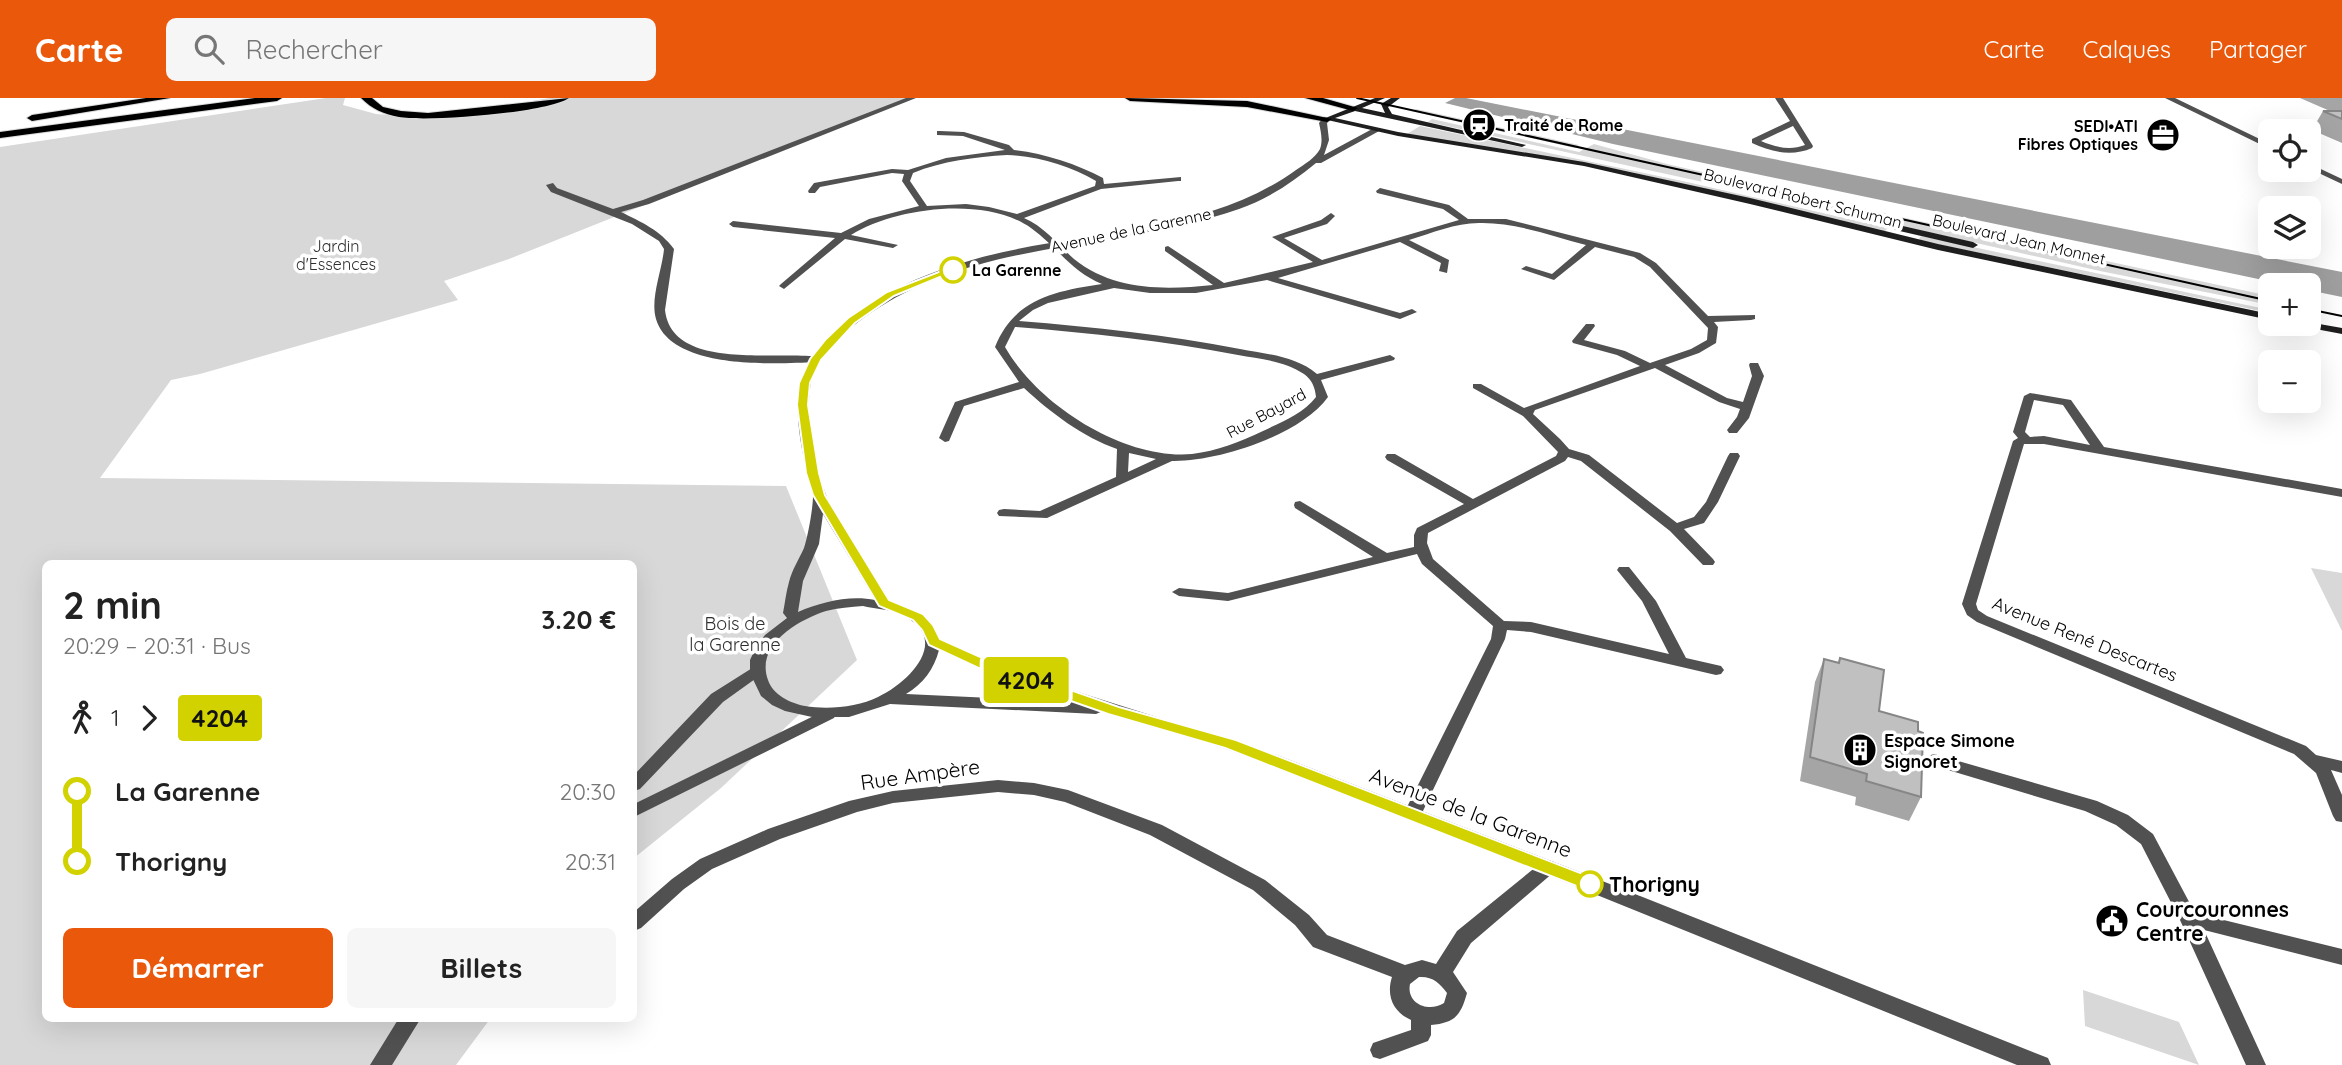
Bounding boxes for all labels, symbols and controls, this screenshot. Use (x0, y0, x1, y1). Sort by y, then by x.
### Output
search box (166, 18, 656, 81)
text: Carte (35, 29, 124, 70)
icon: search (190, 30, 228, 68)
text: Rechercher (246, 33, 383, 66)
text: Carte (1983, 34, 2045, 64)
text: Calques (2083, 34, 2171, 64)
text: Partager (2209, 34, 2307, 64)
station icon: Traité de Rome (1460, 106, 1498, 144)
place label: Traité de Rome (1504, 115, 1623, 135)
place label: SEDI•ATI Fibres Optiques (2018, 116, 2138, 154)
office icon: SEDI•ATI Fibres Optiques (2144, 116, 2182, 154)
map controls (2258, 119, 2321, 413)
button: locate (2258, 119, 2321, 182)
street label: Boulevard Robert Schuman (1702, 164, 1904, 232)
button: layers (2258, 196, 2321, 259)
street label: Avenue de la Garenne (1049, 203, 1213, 257)
street label: Boulevard Jean Monnet (1930, 209, 2108, 269)
park label: Jardin d'Essences (296, 236, 376, 274)
marker: La Garenne (940, 257, 966, 283)
place label: La Garenne (972, 260, 1061, 280)
button: + (2258, 273, 2321, 336)
button: − (2258, 350, 2321, 413)
street label: Rue Bayard (1223, 384, 1309, 442)
text: 2 min (63, 581, 162, 629)
street label: Avenue René Descartes (1989, 591, 2181, 687)
text: 3.20 € (541, 603, 616, 636)
park label: Bois de la Garenne (689, 612, 781, 656)
text: 20:29 – 20:31 · Bus (63, 631, 251, 660)
line badge: 4204 (977, 657, 1075, 703)
text: 4204 (998, 665, 1054, 695)
icon: walk (63, 699, 101, 737)
icon: forward (130, 699, 168, 737)
text: 1 (111, 703, 120, 732)
text: 4204 (192, 703, 248, 733)
place label: Espace Simone Signoret (1884, 729, 2015, 773)
building icon: Espace Simone Signoret (1841, 731, 1879, 769)
street label: Rue Ampère (859, 753, 981, 795)
street label: Avenue de la Garenne (1366, 761, 1576, 863)
text: La Garenne (115, 775, 260, 808)
text: 20:30 (560, 777, 616, 806)
text: Thorigny (115, 845, 227, 878)
text: 20:31 (565, 847, 616, 876)
marker: Thorigny (1577, 871, 1603, 897)
place label: Thorigny (1609, 871, 1700, 897)
place label: Courcouronnes Centre (2136, 896, 2289, 946)
public building icon: Courcouronnes Centre (2093, 902, 2131, 940)
button: Démarrer (63, 928, 333, 1008)
button: Billets (347, 928, 616, 1008)

